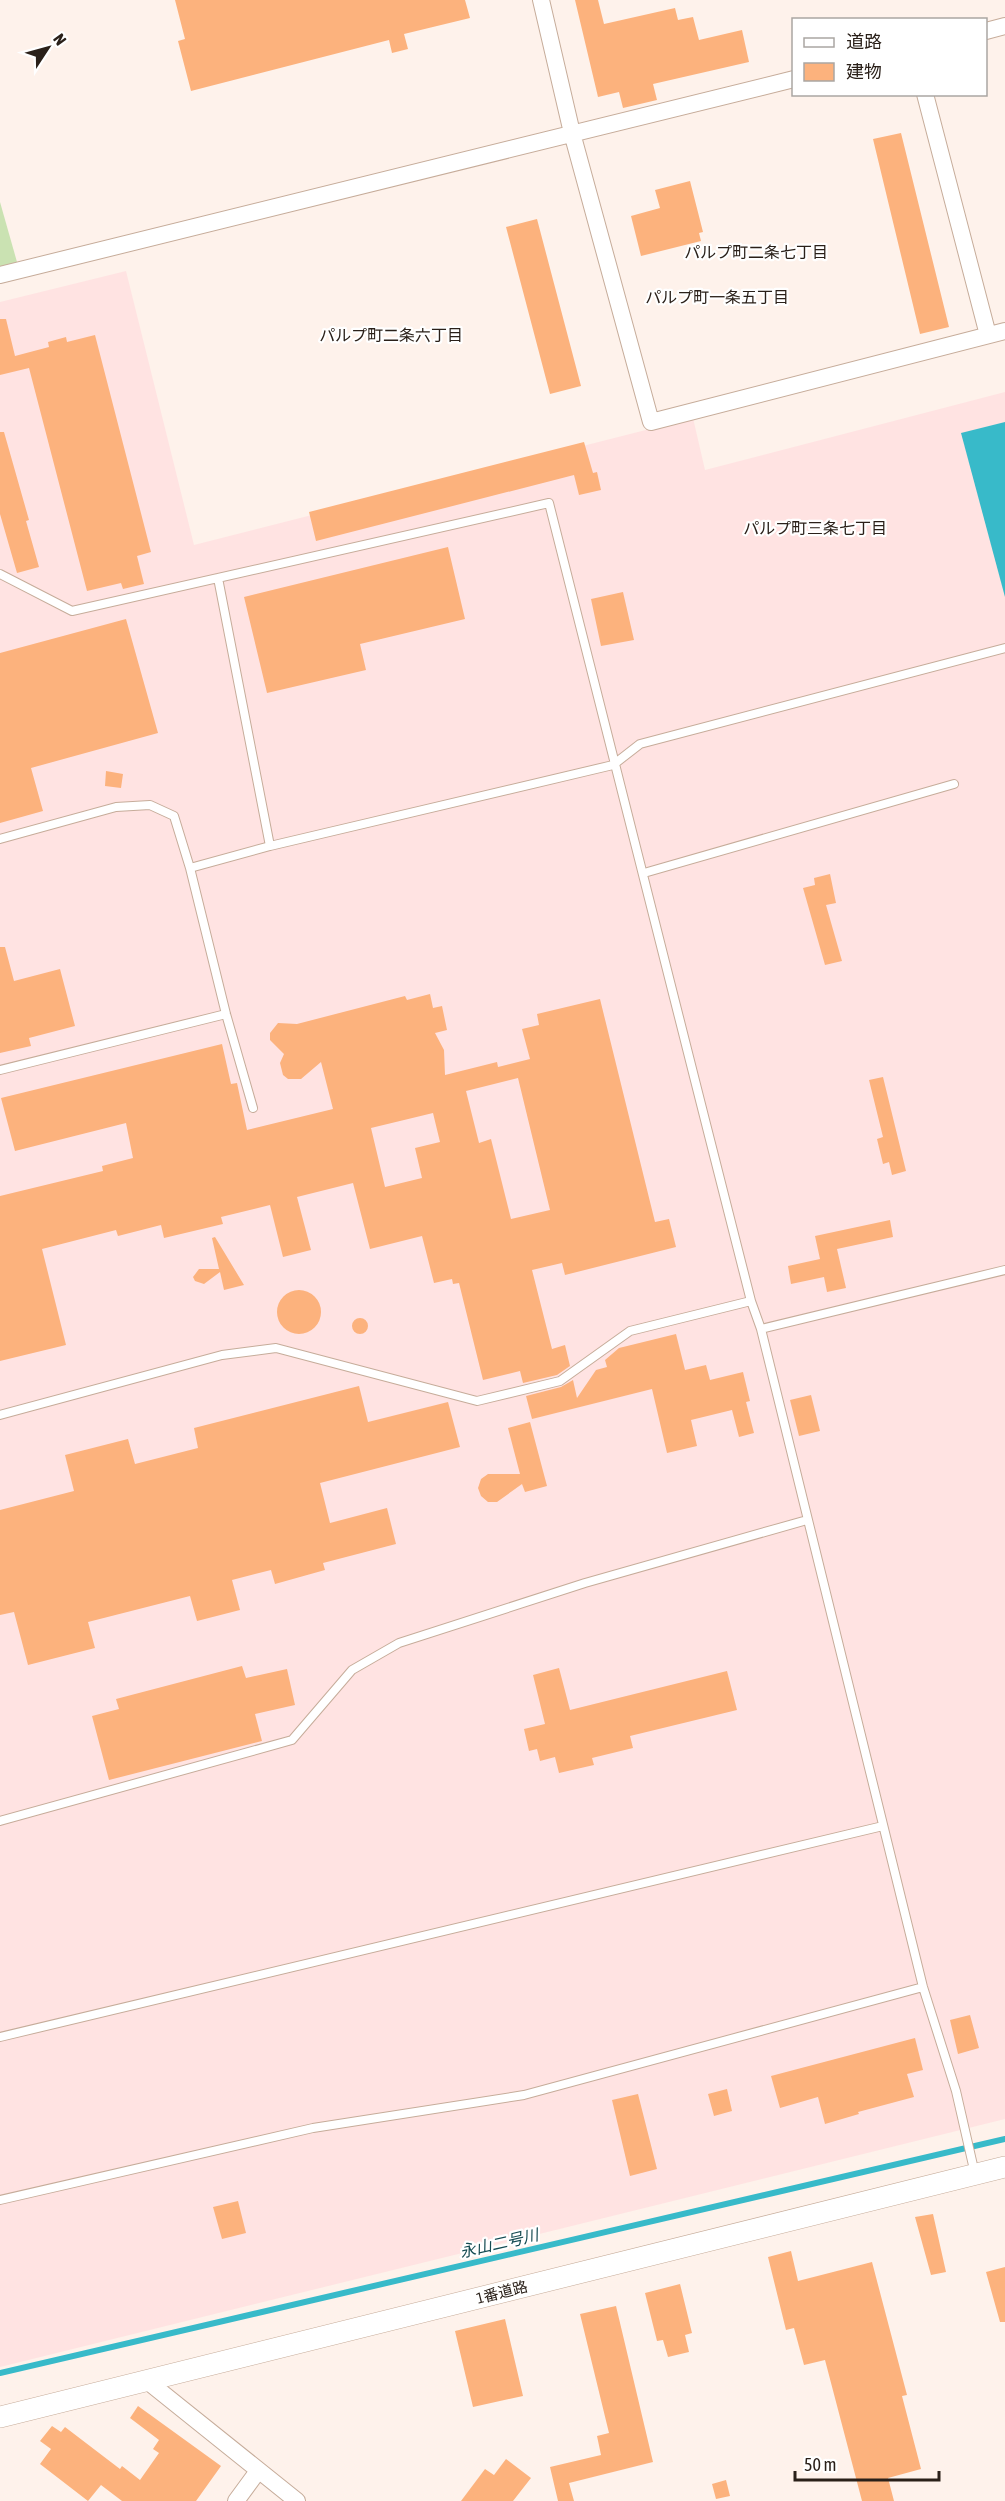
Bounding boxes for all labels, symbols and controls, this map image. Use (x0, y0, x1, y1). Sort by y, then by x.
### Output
north arrow (18, 18, 78, 78)
legend (792, 18, 987, 96)
text: N (50, 30, 70, 48)
text: 道路 (846, 31, 882, 52)
text: 建物 (846, 61, 882, 82)
district label: パルプ町二条七丁目 (684, 243, 828, 261)
district label: パルプ町一条五丁目 (645, 288, 789, 306)
district label: パルプ町二条六丁目 (319, 326, 463, 344)
district label: パルプ町三条七丁目 (743, 519, 887, 537)
water label: 永山二号川 (458, 2225, 542, 2261)
street label: 1番道路 (475, 2277, 529, 2307)
scale bar (795, 2444, 939, 2482)
text: 50 m (804, 2454, 836, 2475)

